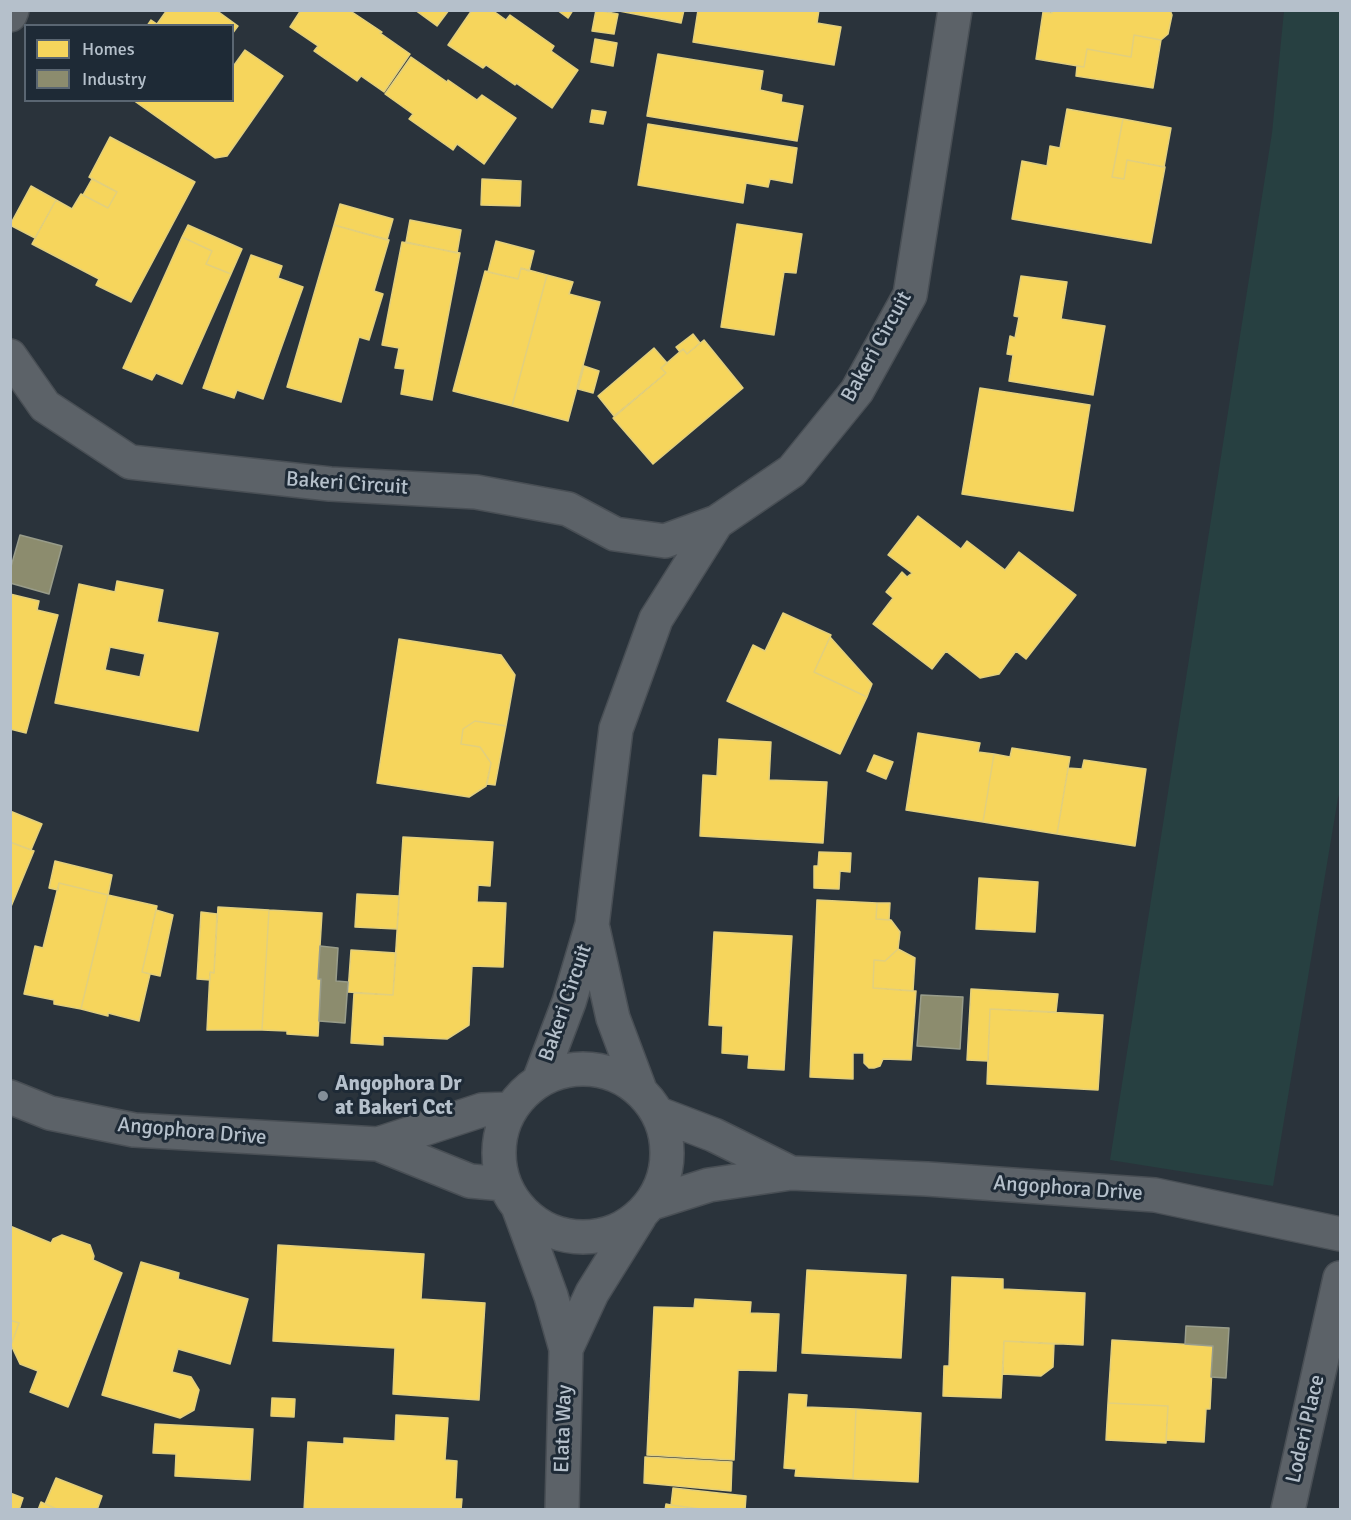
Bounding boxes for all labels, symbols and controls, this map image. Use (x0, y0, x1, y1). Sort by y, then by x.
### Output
legend (24, 24, 234, 102)
text: Homes (82, 38, 135, 60)
text: Industry (82, 68, 146, 90)
street label: Bakeri Circuit (836, 287, 918, 407)
street label: Bakeri Circuit (285, 467, 409, 501)
street label: Bakeri Circuit (534, 941, 598, 1065)
place label: Angophora Dr at Bakeri Cct (335, 1071, 462, 1121)
marker: Angophora Dr at Bakeri Cct (316, 1089, 330, 1103)
street label: Angophora Drive (116, 1113, 268, 1151)
street label: Angophora Drive (993, 1171, 1143, 1207)
street label: Loderi Place (1281, 1372, 1331, 1486)
street label: Elata Way (550, 1384, 578, 1474)

